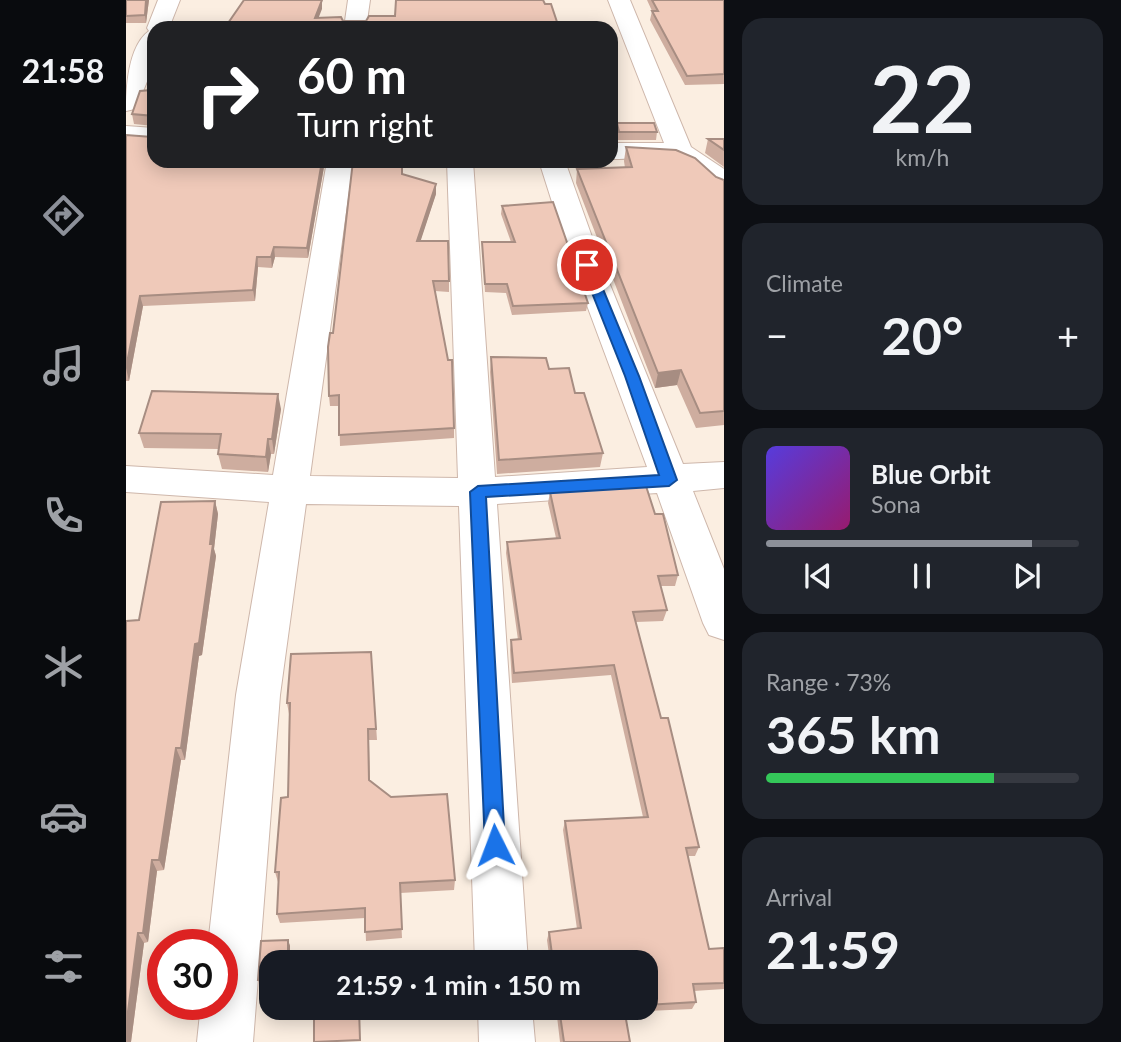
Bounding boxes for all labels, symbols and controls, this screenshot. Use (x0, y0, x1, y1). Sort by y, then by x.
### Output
text: 22 (870, 43, 975, 152)
text: 60 m (297, 46, 407, 104)
icon: right (182, 49, 273, 140)
text: 21:58 (22, 51, 104, 90)
text: Turn right (297, 105, 433, 144)
text: km/h (896, 143, 949, 171)
icon: directions (39, 191, 88, 240)
pin (557, 235, 617, 295)
icon: arrive (568, 246, 606, 284)
text: Climate (766, 269, 843, 297)
text: 20° (882, 304, 963, 366)
text: − (766, 312, 788, 358)
text: + (1057, 312, 1079, 358)
icon: music (39, 341, 88, 390)
text: Blue Orbit (871, 458, 991, 490)
text: Sona (871, 490, 921, 518)
icon: phone (39, 491, 88, 540)
icon: previous (799, 557, 837, 595)
icon: pause (903, 557, 941, 595)
icon: next (1008, 557, 1046, 595)
icon: climate (39, 642, 88, 691)
text: Range · 73% (766, 668, 891, 696)
text: 365 km (766, 703, 940, 765)
icon: car (39, 792, 88, 841)
position arrow (458, 808, 532, 882)
text: Arrival (766, 883, 832, 911)
text: 21:59 (766, 918, 900, 980)
speed limit sign: 30 (147, 929, 238, 1020)
icon: filters (39, 942, 88, 991)
text: 21:59 · 1 min · 150 m (336, 969, 581, 1001)

